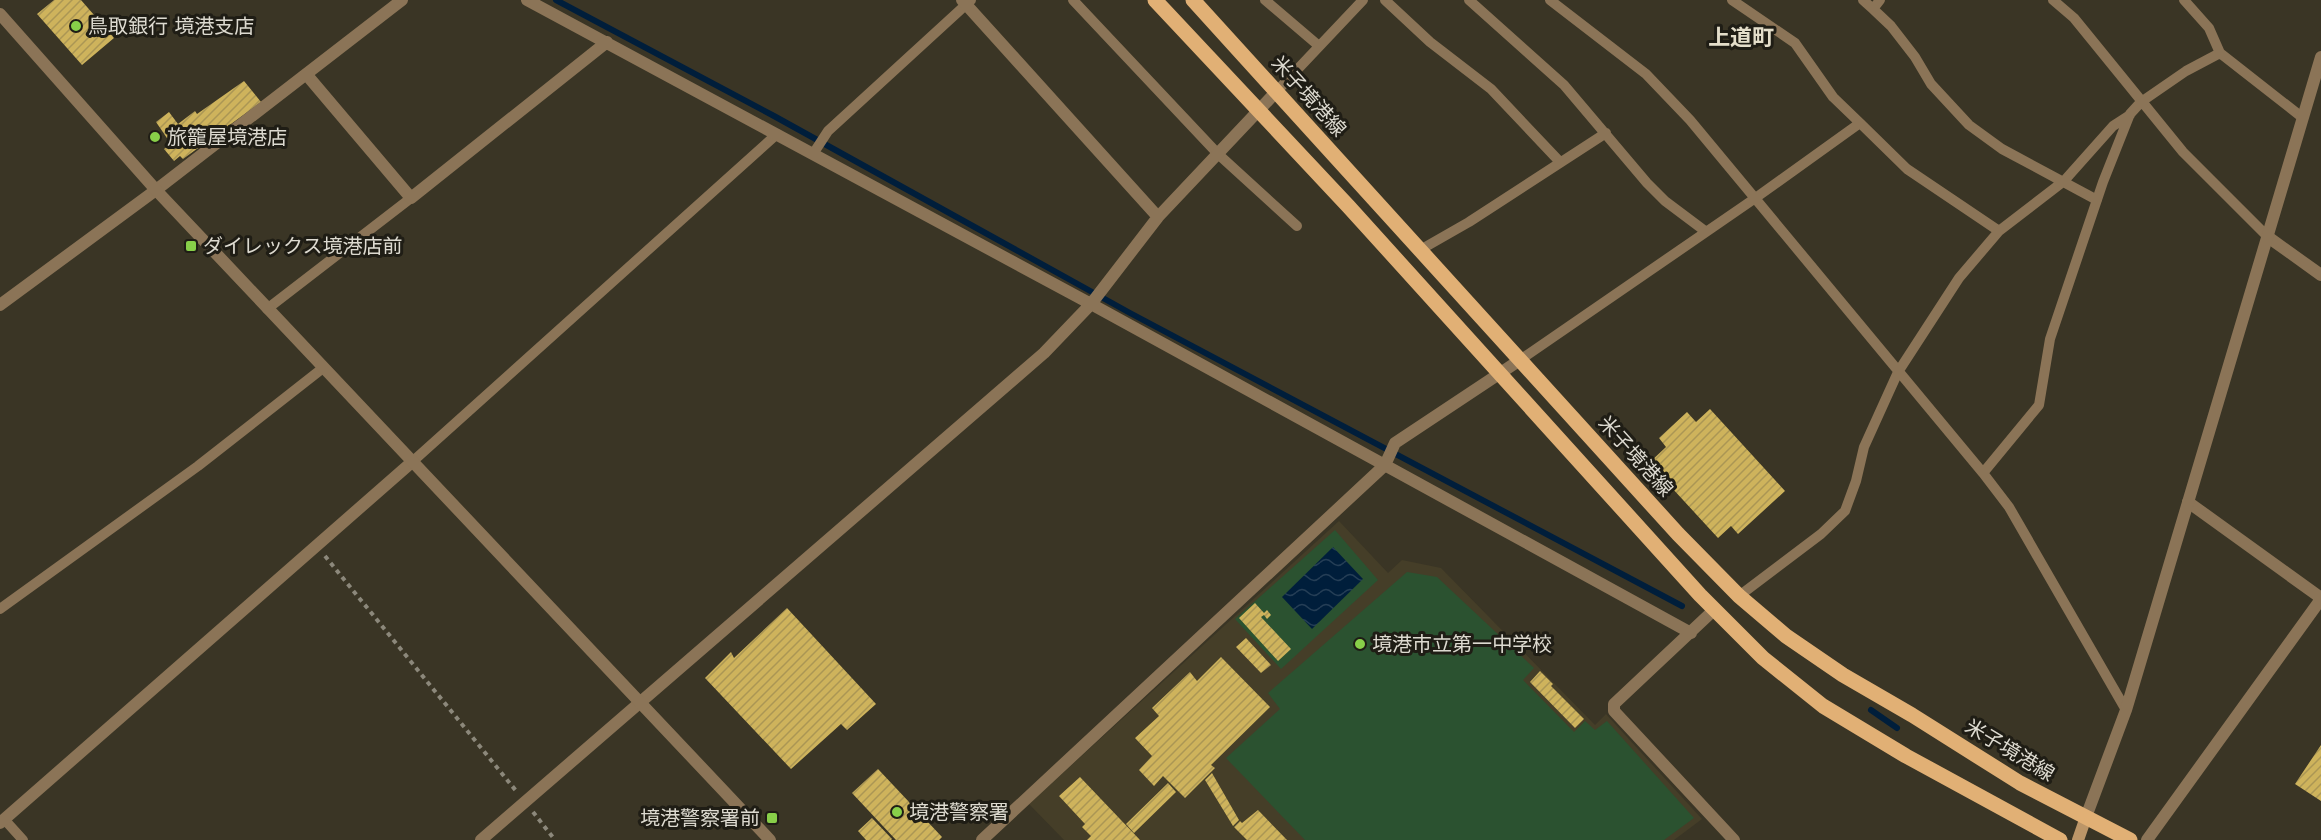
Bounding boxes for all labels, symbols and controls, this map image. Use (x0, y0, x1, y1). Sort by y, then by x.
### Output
place label: 鳥取銀行 境港支店 (88, 14, 254, 38)
marker: 鳥取銀行 境港支店 (69, 19, 83, 33)
district label: 上道町 (1708, 25, 1774, 50)
street label: 米子境港線 (1267, 51, 1351, 141)
place label: 旅籠屋境港店 (167, 125, 287, 149)
marker: 旅籠屋境港店 (148, 130, 162, 144)
place label: ダイレックス境港店前 (203, 234, 402, 258)
marker: ダイレックス境港店前 (184, 239, 198, 253)
street label: 米子境港線 (1594, 411, 1678, 501)
place label: 境港市立第一中学校 (1372, 632, 1552, 656)
marker: 境港市立第一中学校 (1353, 637, 1367, 651)
street label: 米子境港線 (1961, 714, 2059, 786)
place label: 境港警察署 (909, 800, 1009, 824)
marker: 境港警察署 (890, 805, 904, 819)
place label: 境港警察署前 (640, 806, 760, 830)
marker: 境港警察署前 (765, 811, 779, 825)

